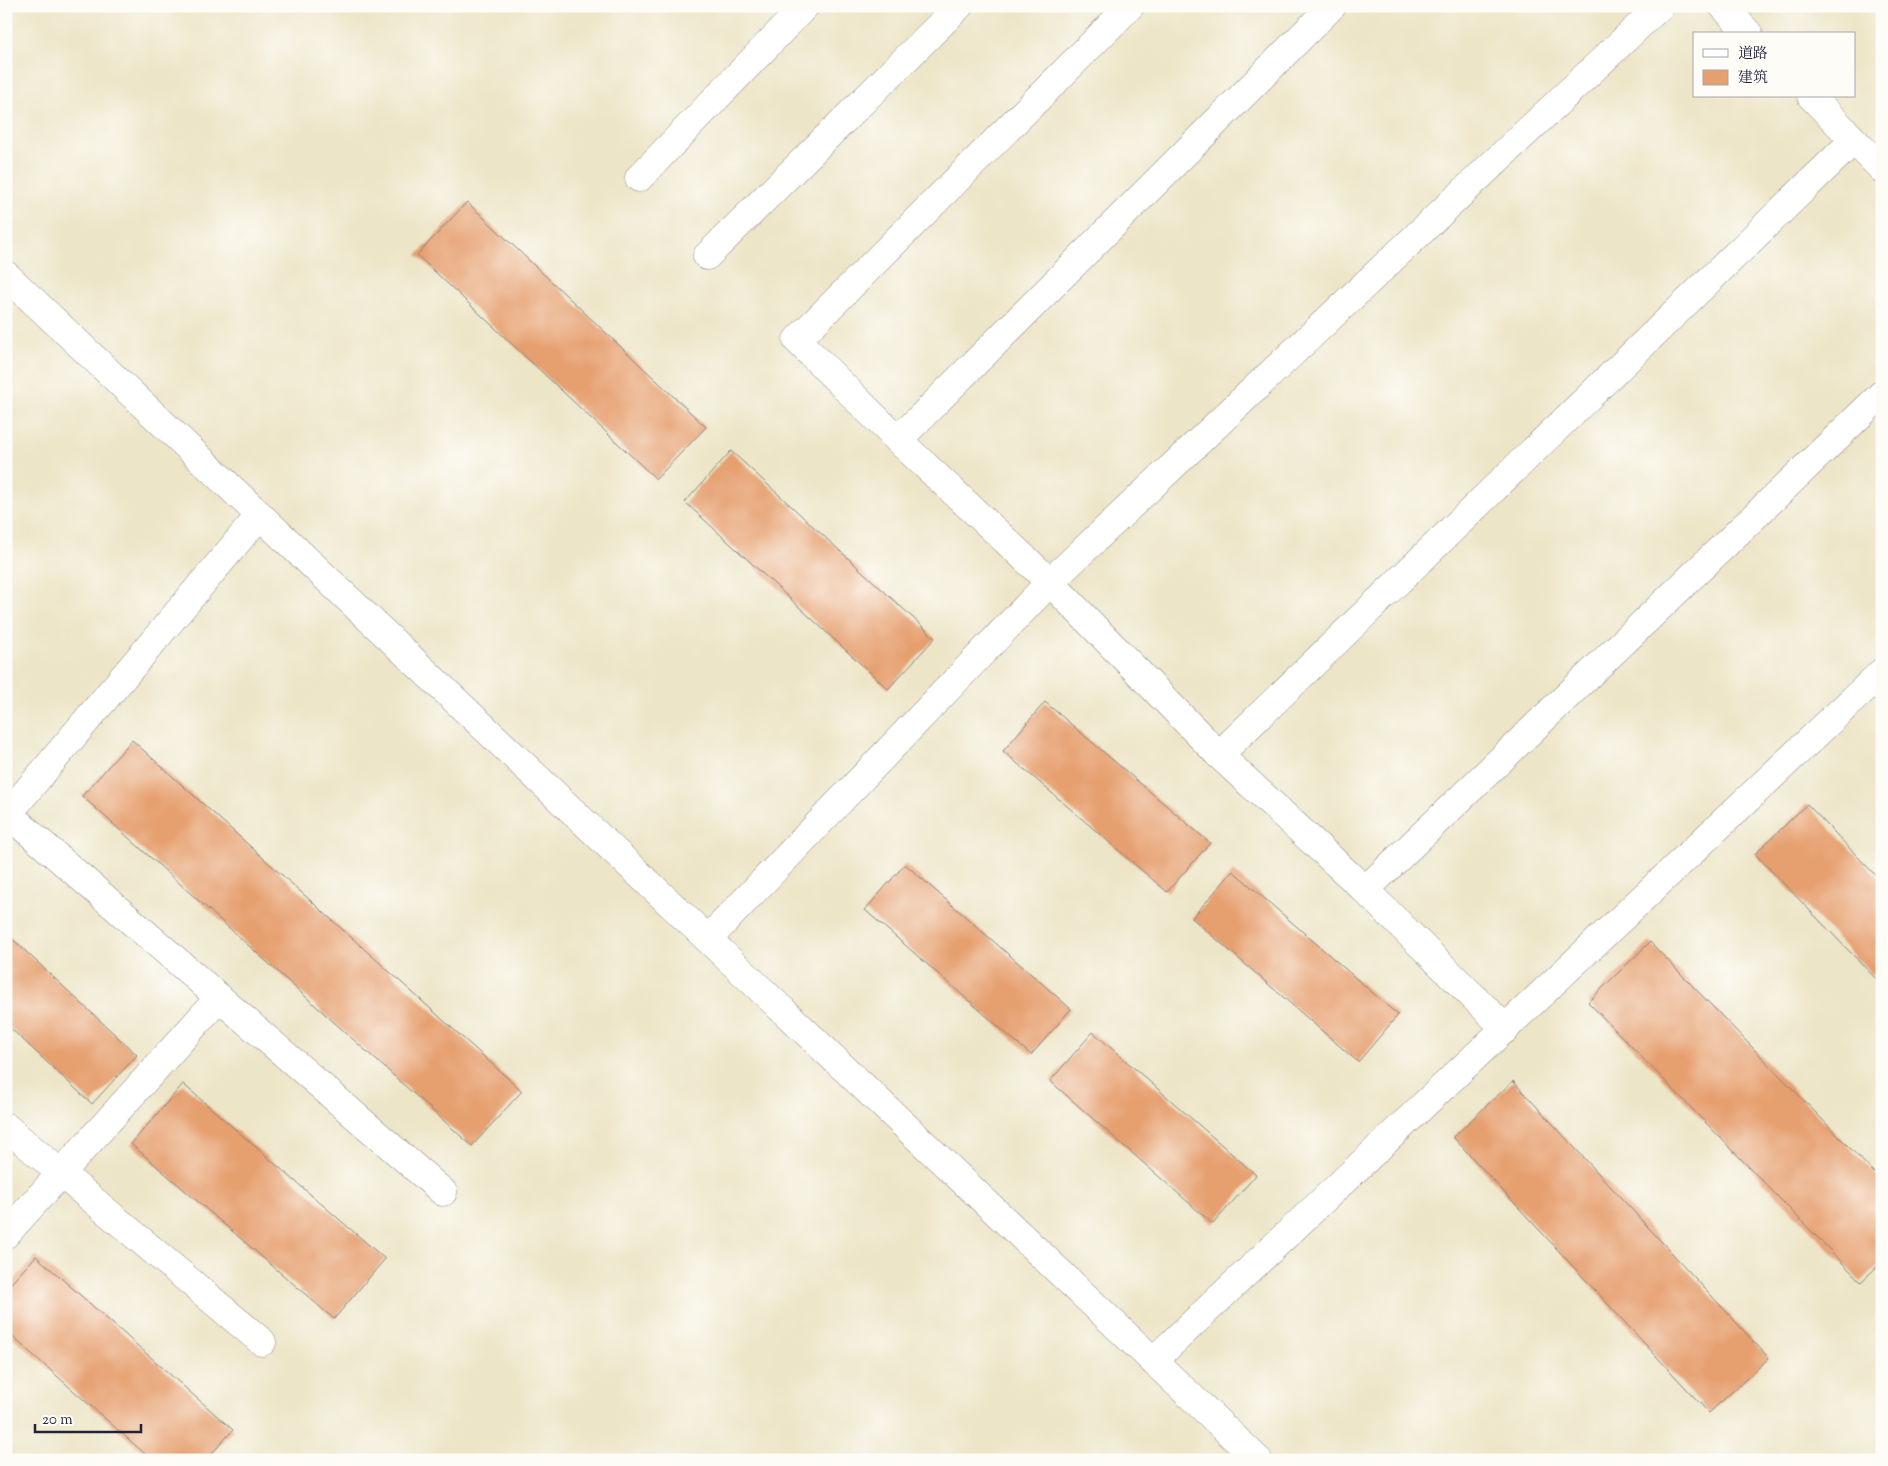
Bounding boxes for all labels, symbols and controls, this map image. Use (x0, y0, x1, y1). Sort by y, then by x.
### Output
legend (1693, 32, 1856, 98)
text: 道路 (1738, 44, 1768, 65)
text: 建筑 (1738, 68, 1768, 89)
scale bar (35, 1401, 141, 1433)
text: 20 m (42, 1410, 73, 1431)

